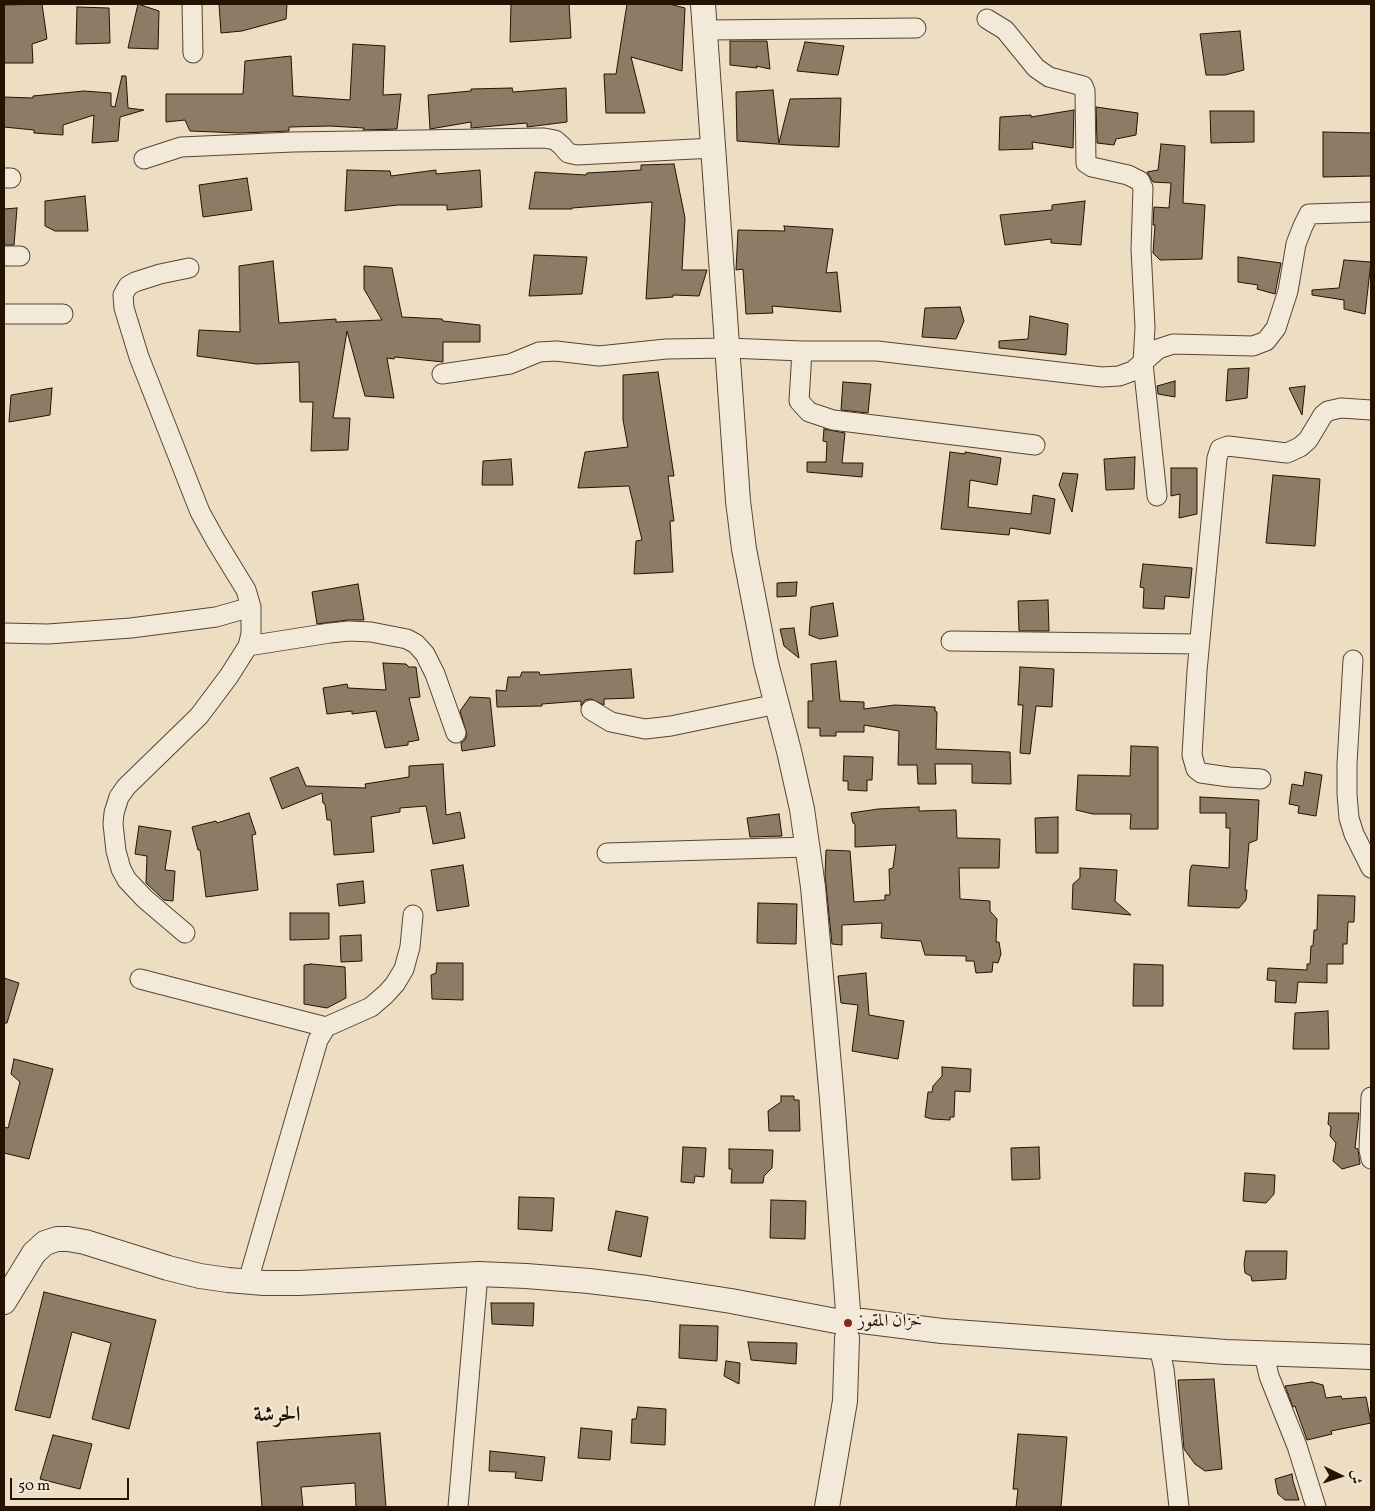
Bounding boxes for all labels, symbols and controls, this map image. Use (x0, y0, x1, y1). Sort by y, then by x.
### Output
place label: خزان المقوز (858, 1312, 922, 1334)
marker: خزان المقوز (842, 1317, 854, 1329)
district label: الحرشة (253, 1404, 301, 1430)
north arrow (1315, 1451, 1365, 1501)
scale bar (12, 1468, 131, 1500)
text: ش (1346, 1469, 1365, 1485)
text: 50 m (18, 1476, 50, 1497)

